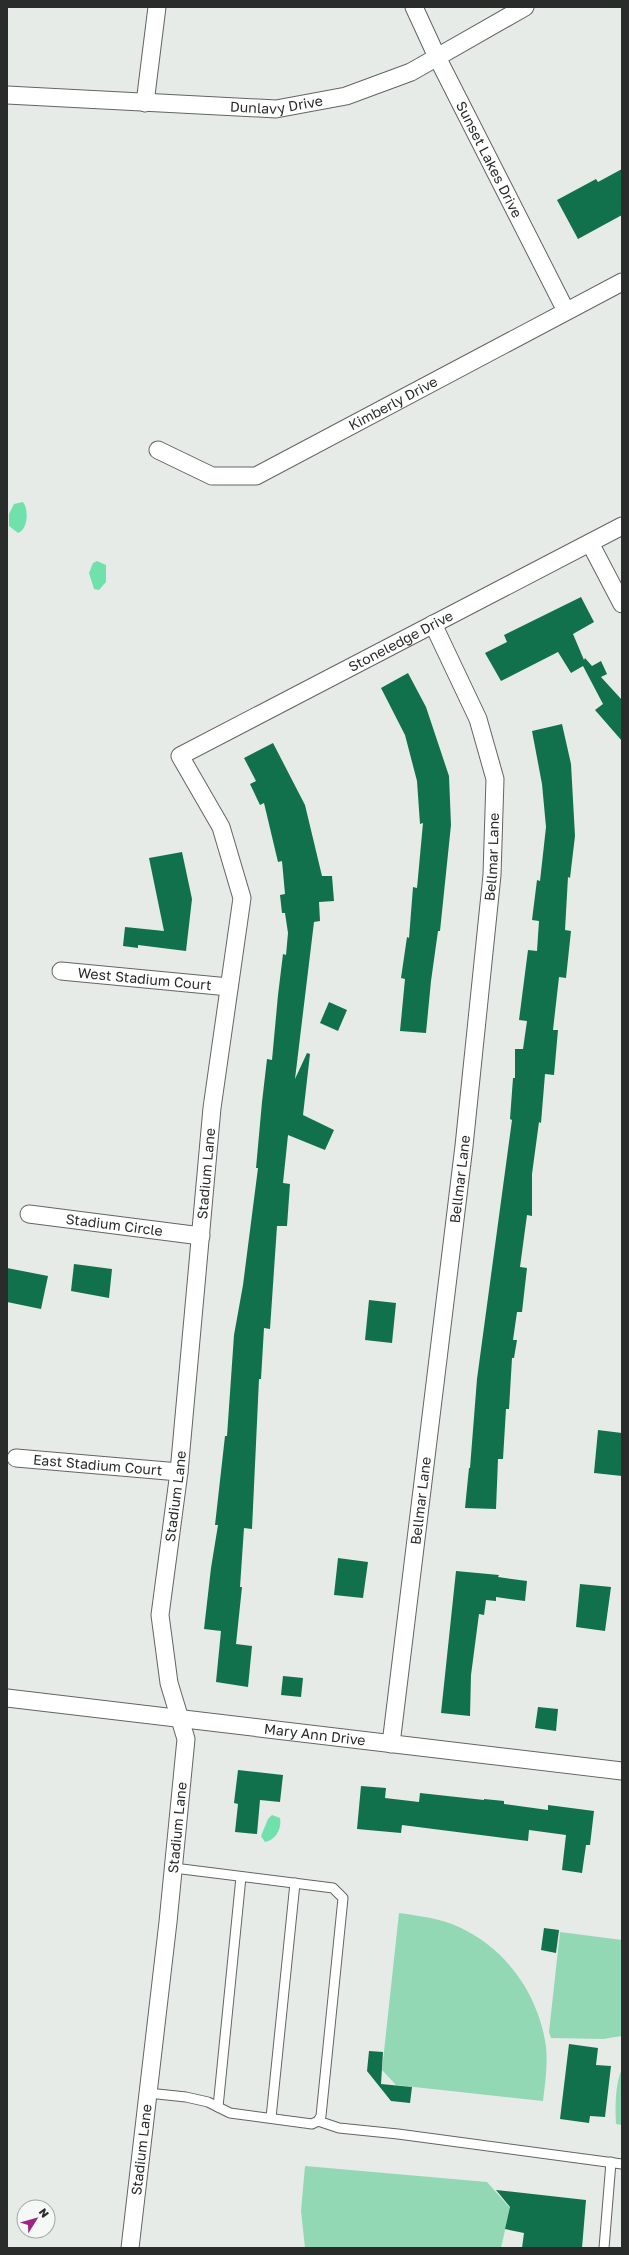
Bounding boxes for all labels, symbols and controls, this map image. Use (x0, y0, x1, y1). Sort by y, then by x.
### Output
street label: Dunlavy Drive (230, 92, 324, 117)
street label: Sunset Lakes Drive (453, 98, 526, 220)
street label: Kimberly Drive (345, 372, 440, 433)
street label: Stoneledge Drive (345, 606, 456, 675)
street label: Bellmar Lane (480, 812, 502, 902)
street label: West Stadium Court (77, 964, 212, 993)
street label: Stadium Lane (193, 1127, 218, 1220)
street label: Bellmar Lane (446, 1134, 473, 1224)
street label: Stadium Circle (65, 1210, 164, 1239)
street label: Stadium Lane (161, 1450, 189, 1543)
street label: East Stadium Court (32, 1451, 163, 1479)
street label: Bellmar Lane (406, 1456, 434, 1546)
street label: Mary Ann Drive (263, 1720, 367, 1749)
street label: Stadium Lane (164, 1781, 190, 1874)
street label: Stadium Lane (127, 2103, 155, 2196)
north arrow (16, 2199, 56, 2239)
text: N (37, 2205, 52, 2220)

